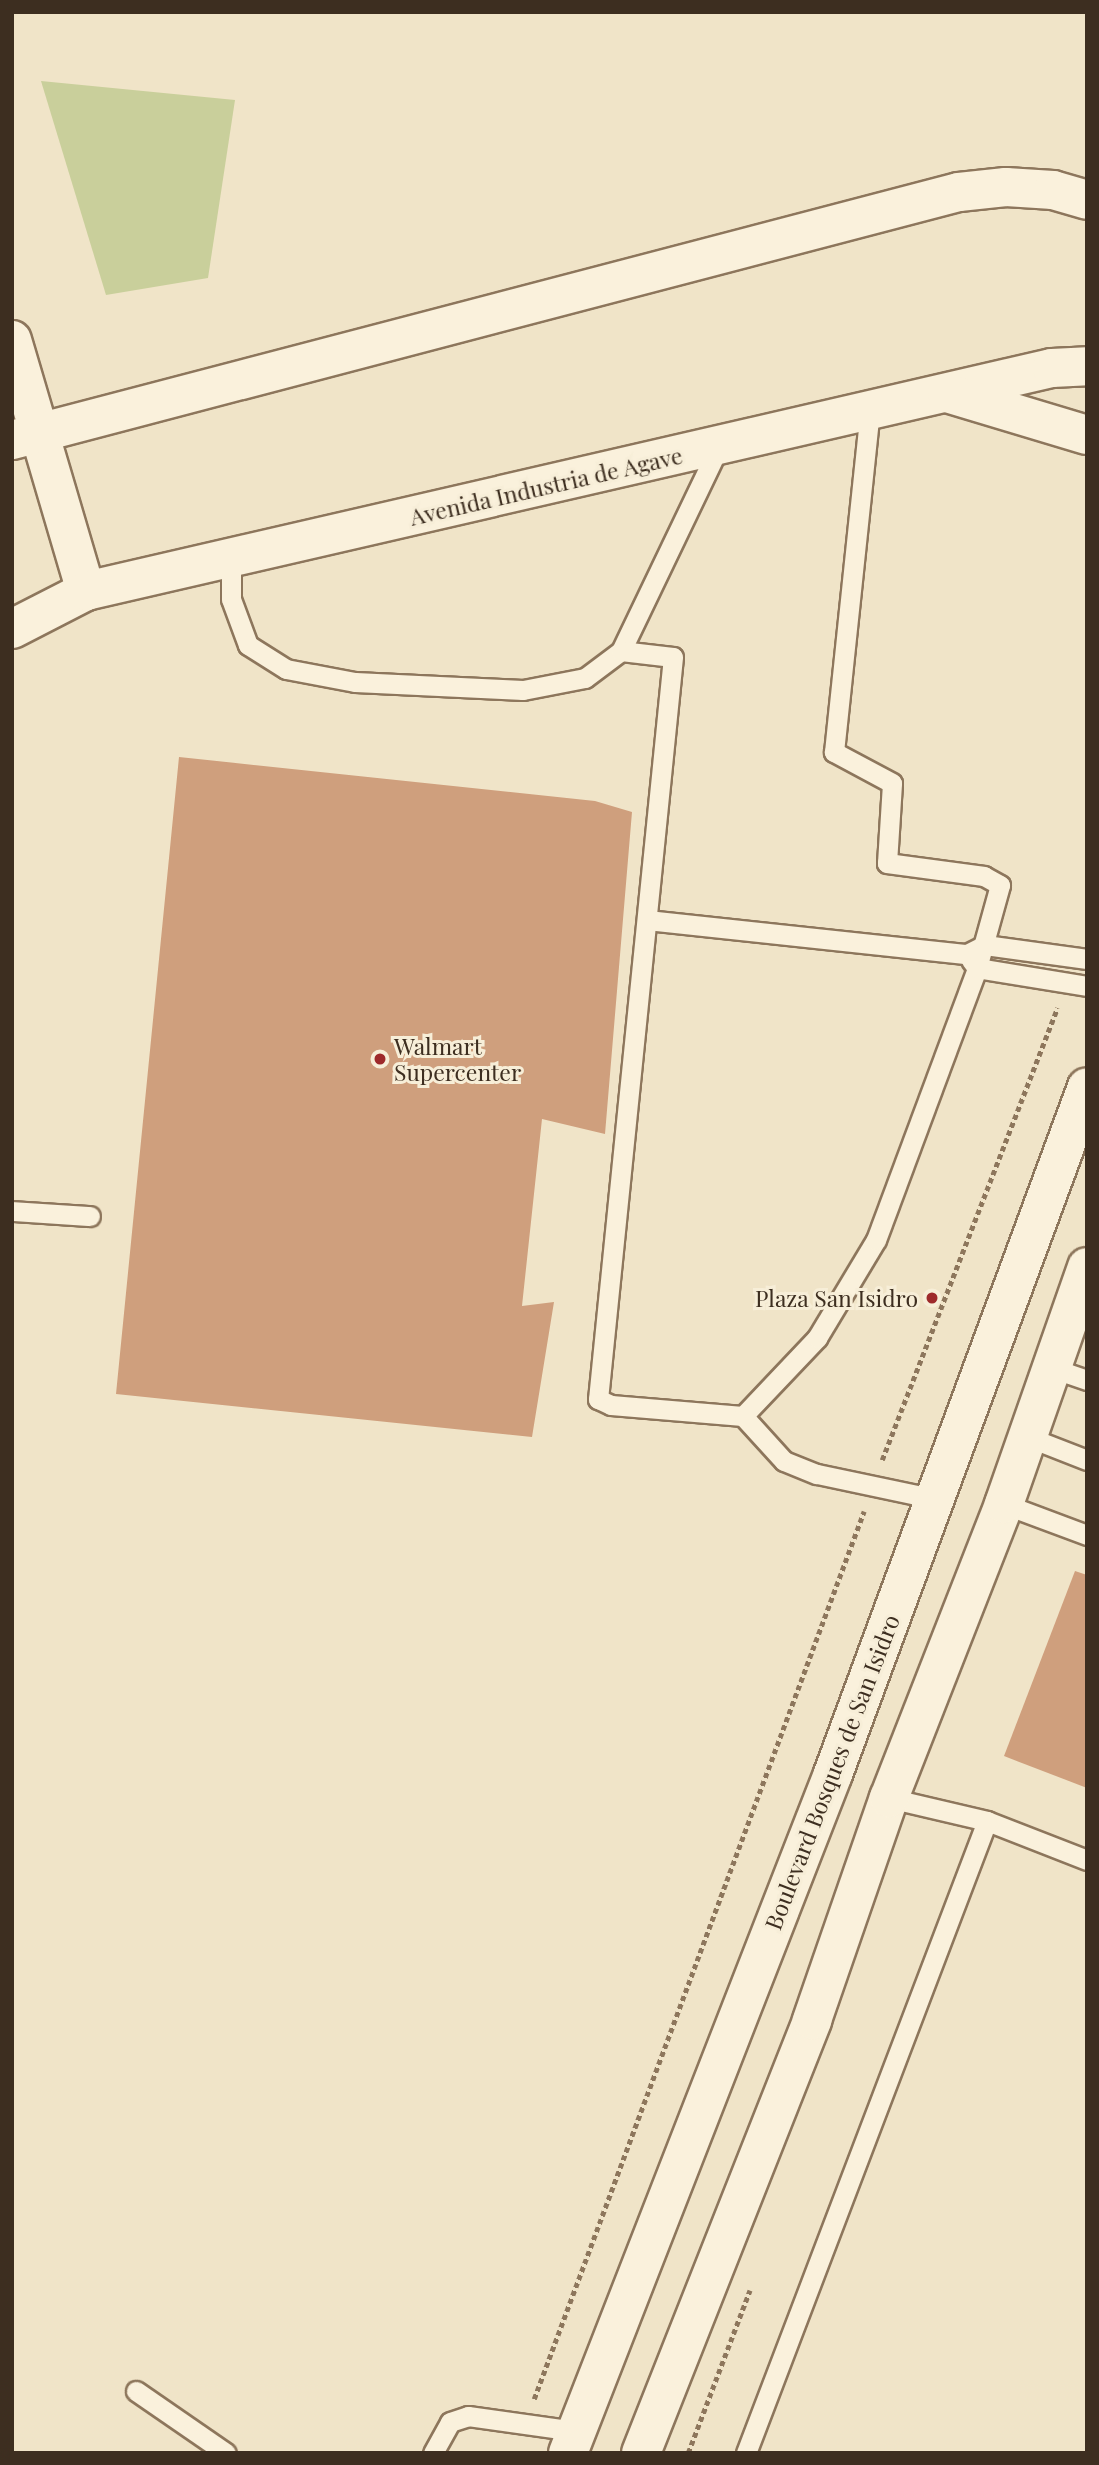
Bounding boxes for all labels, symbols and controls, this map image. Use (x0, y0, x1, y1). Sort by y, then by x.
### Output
street label: Avenida Industria de Agave (406, 441, 686, 531)
place label: Walmart Supercenter (394, 1032, 521, 1086)
marker: Walmart Supercenter (372, 1051, 388, 1067)
place label: Plaza San Isidro (755, 1284, 918, 1312)
marker: Plaza San Isidro (924, 1290, 940, 1306)
street label: Boulevard Bosques de San Isidro (759, 1611, 905, 1933)

